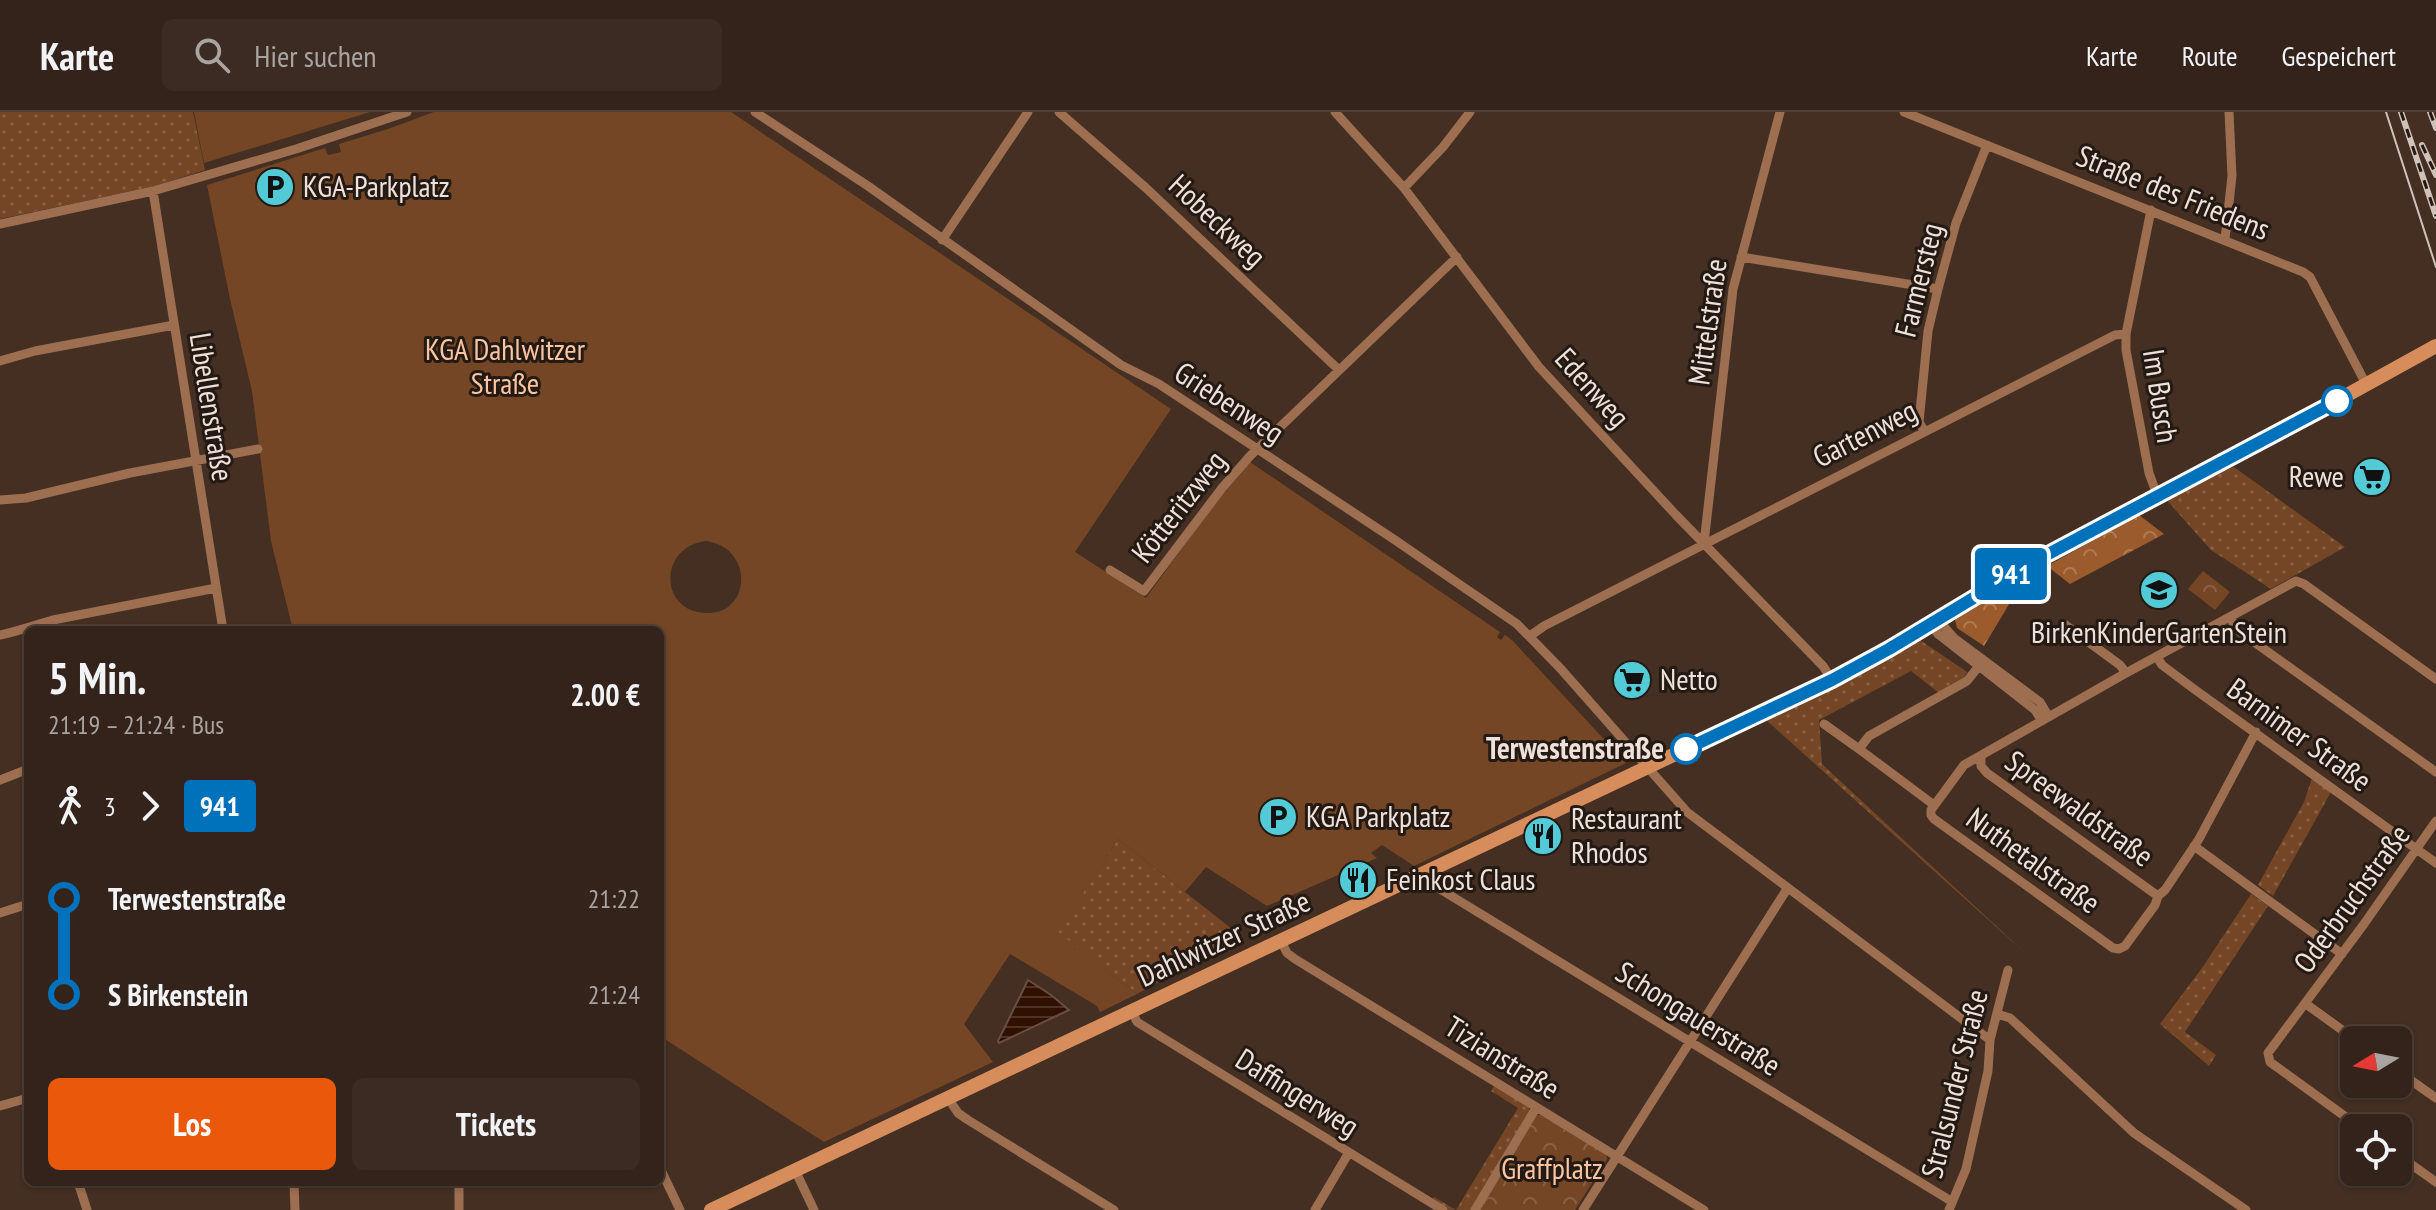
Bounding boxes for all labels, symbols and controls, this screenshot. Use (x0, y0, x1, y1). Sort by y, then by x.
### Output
search box (162, 19, 722, 91)
text: Karte (40, 31, 114, 80)
icon: search (190, 33, 234, 77)
text: Hier suchen (254, 36, 376, 75)
text: Karte (2086, 37, 2138, 74)
text: Route (2182, 37, 2237, 74)
text: Gespeichert (2281, 37, 2396, 74)
street label: Straße des Friedens (2071, 135, 2276, 248)
street label: Hobeckweg (1161, 165, 1275, 275)
parking icon: KGA-Parkplatz (254, 166, 296, 208)
place label: KGA-Parkplatz (303, 166, 450, 205)
street label: Farmersteg (1885, 219, 1950, 341)
street label: Mittelstraße (1678, 256, 1735, 387)
park label: KGA Dahlwitzer Straße (425, 329, 586, 402)
street label: Libellenstraße (182, 330, 243, 484)
street label: Edenweg (1547, 339, 1639, 435)
street label: Im Busch (2135, 346, 2188, 445)
street label: Griebenweg (1168, 352, 1292, 452)
unlabelled marker (2322, 386, 2352, 416)
street label: Gartenweg (1806, 390, 1923, 475)
street label: Kötteritzweg (1122, 442, 1234, 570)
place label: Rewe (2289, 456, 2344, 495)
supermarket icon: Rewe (2351, 456, 2393, 498)
line badge: 941 (1965, 548, 2057, 600)
text: 941 (1991, 555, 2031, 592)
school or university icon: BirkenKinderGartenStein (2138, 569, 2180, 611)
place label: BirkenKinderGartenStein (2031, 612, 2287, 651)
text: 5 Min. (48, 649, 146, 706)
supermarket icon: Netto (1611, 659, 1653, 701)
place label: Netto (1660, 659, 1718, 698)
street label: Barnimer Straße (2220, 668, 2380, 799)
text: 2.00 € (570, 675, 640, 714)
text: 21:19 – 21:24 · Bus (48, 708, 224, 741)
place label: Terwestenstraße (1486, 728, 1664, 767)
marker: Terwestenstraße (1671, 734, 1701, 764)
street label: Spreewaldstraße (1998, 741, 2162, 875)
icon: walk (48, 784, 92, 828)
icon: forward (128, 784, 172, 828)
text: 941 (200, 787, 240, 824)
text: 3 (104, 790, 116, 823)
parking icon: KGA Parkplatz (1257, 796, 1299, 838)
place label: KGA Parkplatz (1306, 796, 1450, 835)
place label: Restaurant Rhodos (1571, 798, 1682, 871)
street label: Nuthetalstraße (1959, 798, 2108, 921)
restaurant icon: Restaurant Rhodos (1522, 815, 1564, 857)
street label: Oderbruchstraße (2284, 816, 2418, 980)
restaurant icon: Feinkost Claus (1337, 859, 1379, 901)
place label: Feinkost Claus (1386, 859, 1535, 898)
text: Terwestenstraße (108, 879, 286, 918)
street label: Dahlwitzer Straße (1131, 881, 1316, 995)
text: 21:22 (588, 882, 640, 915)
street label: Schongauerstraße (1609, 952, 1788, 1084)
text: S Birkenstein (108, 975, 248, 1014)
text: 21:24 (588, 978, 640, 1011)
street label: Stralsunder Straße (1911, 985, 1996, 1182)
street label: Tizianstraße (1438, 1006, 1567, 1107)
north arrow (2340, 1026, 2412, 1098)
map controls (2340, 1026, 2412, 1186)
street label: Daffingerweg (1229, 1039, 1367, 1145)
button: Los (48, 1078, 336, 1170)
button: Tickets (352, 1078, 640, 1170)
button: locate (2340, 1114, 2412, 1186)
park label: Graffplatz (1501, 1148, 1603, 1187)

